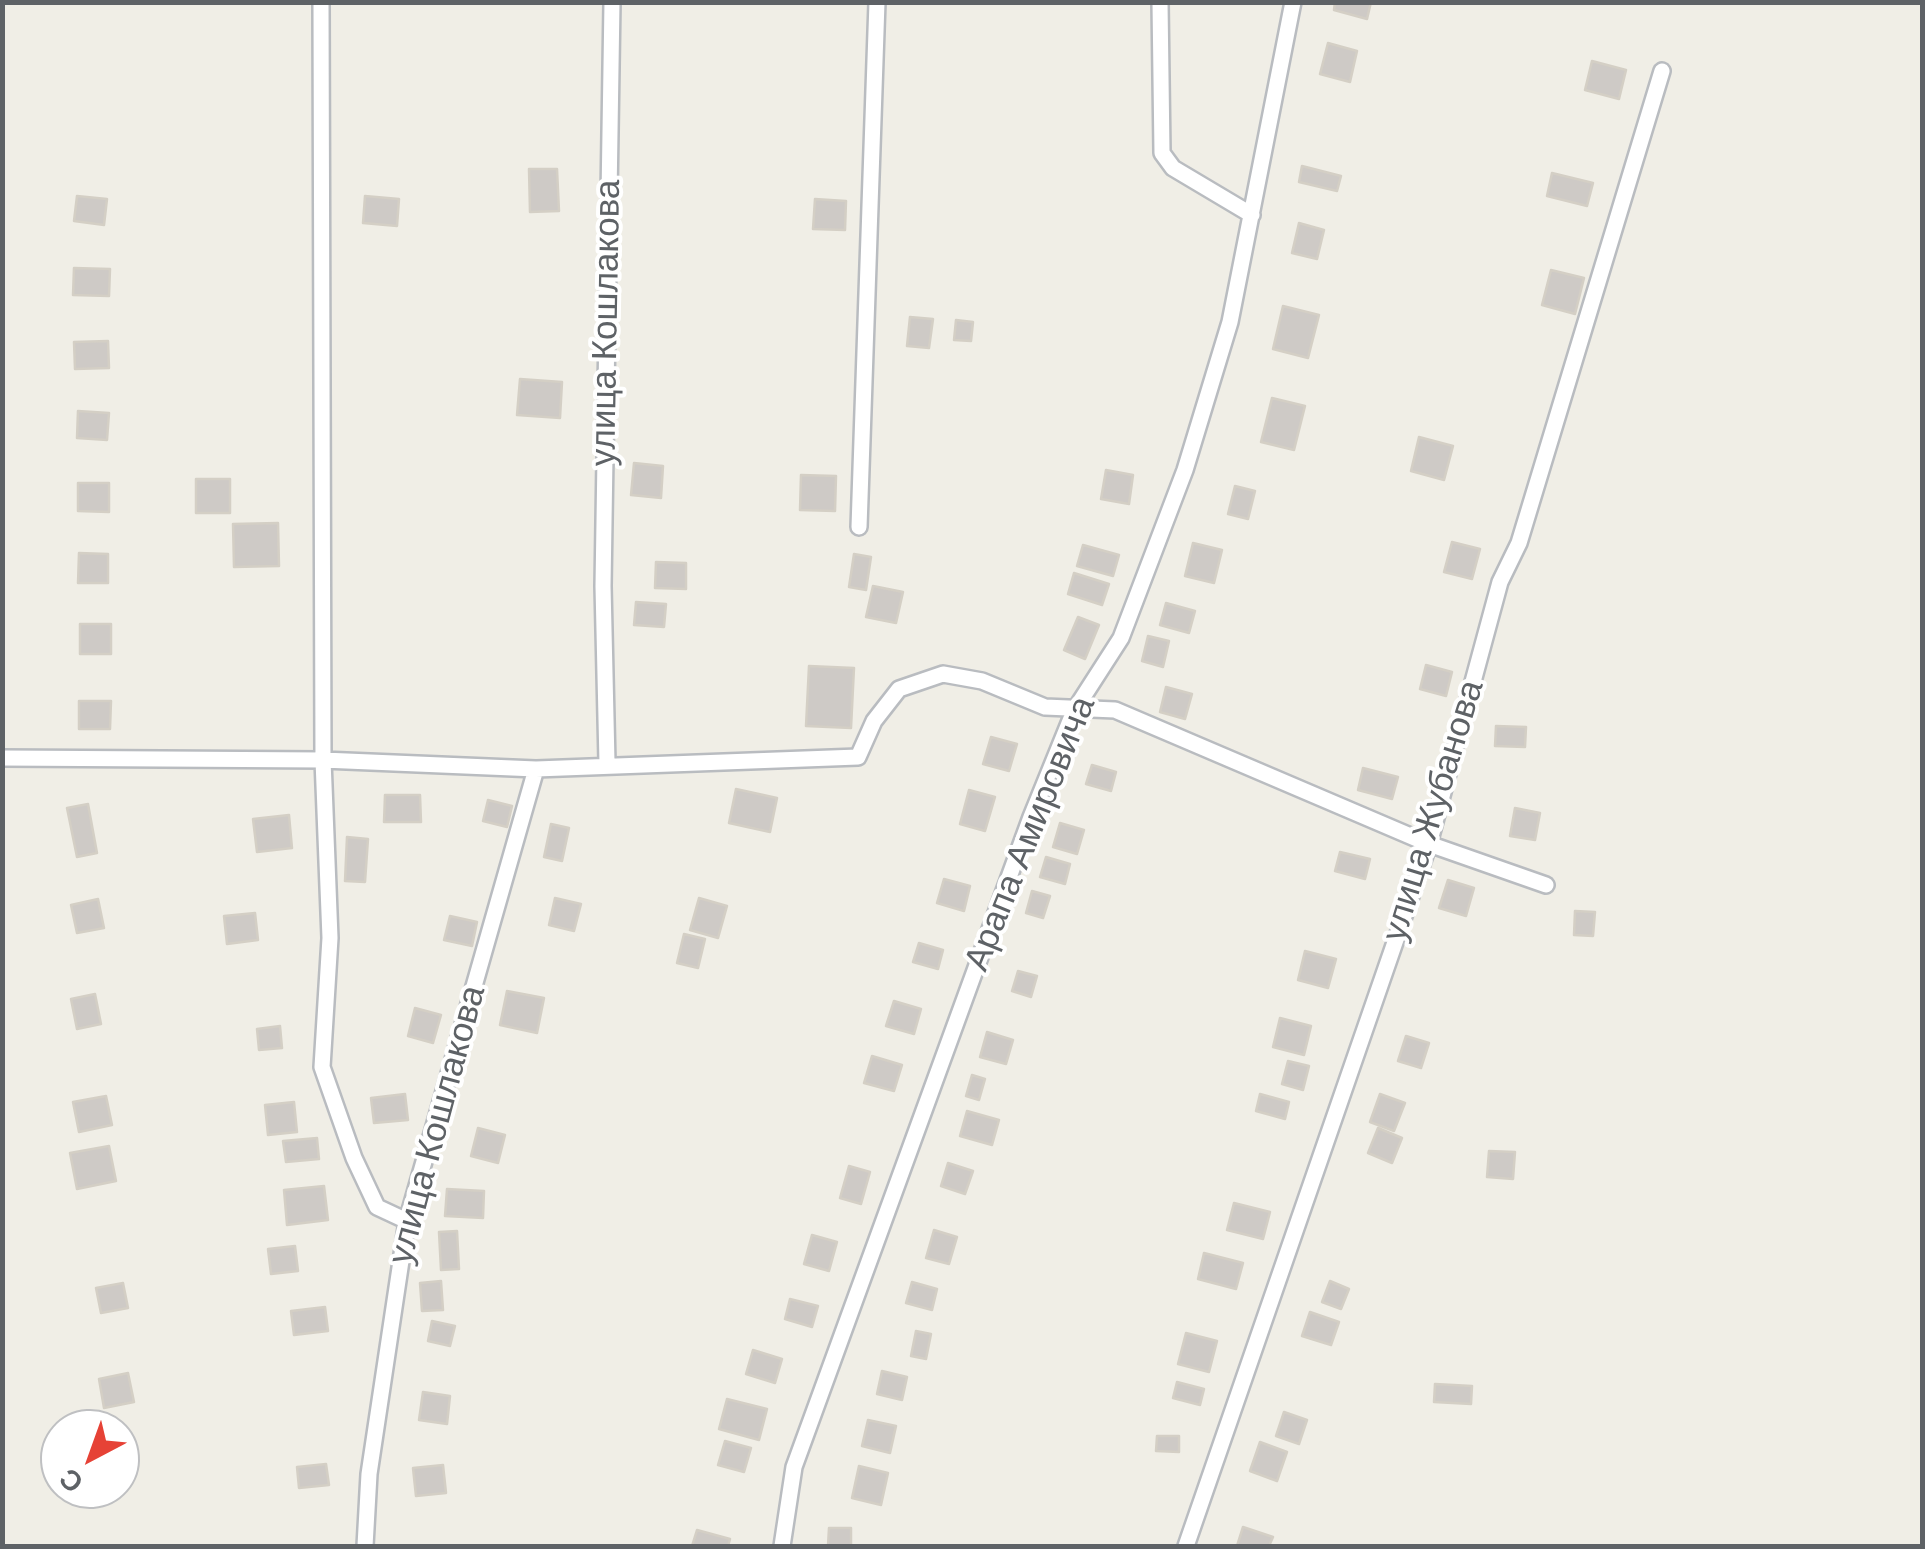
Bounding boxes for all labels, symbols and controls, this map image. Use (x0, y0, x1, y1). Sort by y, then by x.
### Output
street label: улица Кошлакова (584, 179, 630, 467)
street label: улица Жубанова (1374, 675, 1494, 947)
street label: Арапа Амировича (957, 691, 1105, 977)
street label: улица Кошлакова (381, 981, 495, 1269)
north arrow (40, 1409, 140, 1509)
text: С (54, 1462, 89, 1499)

